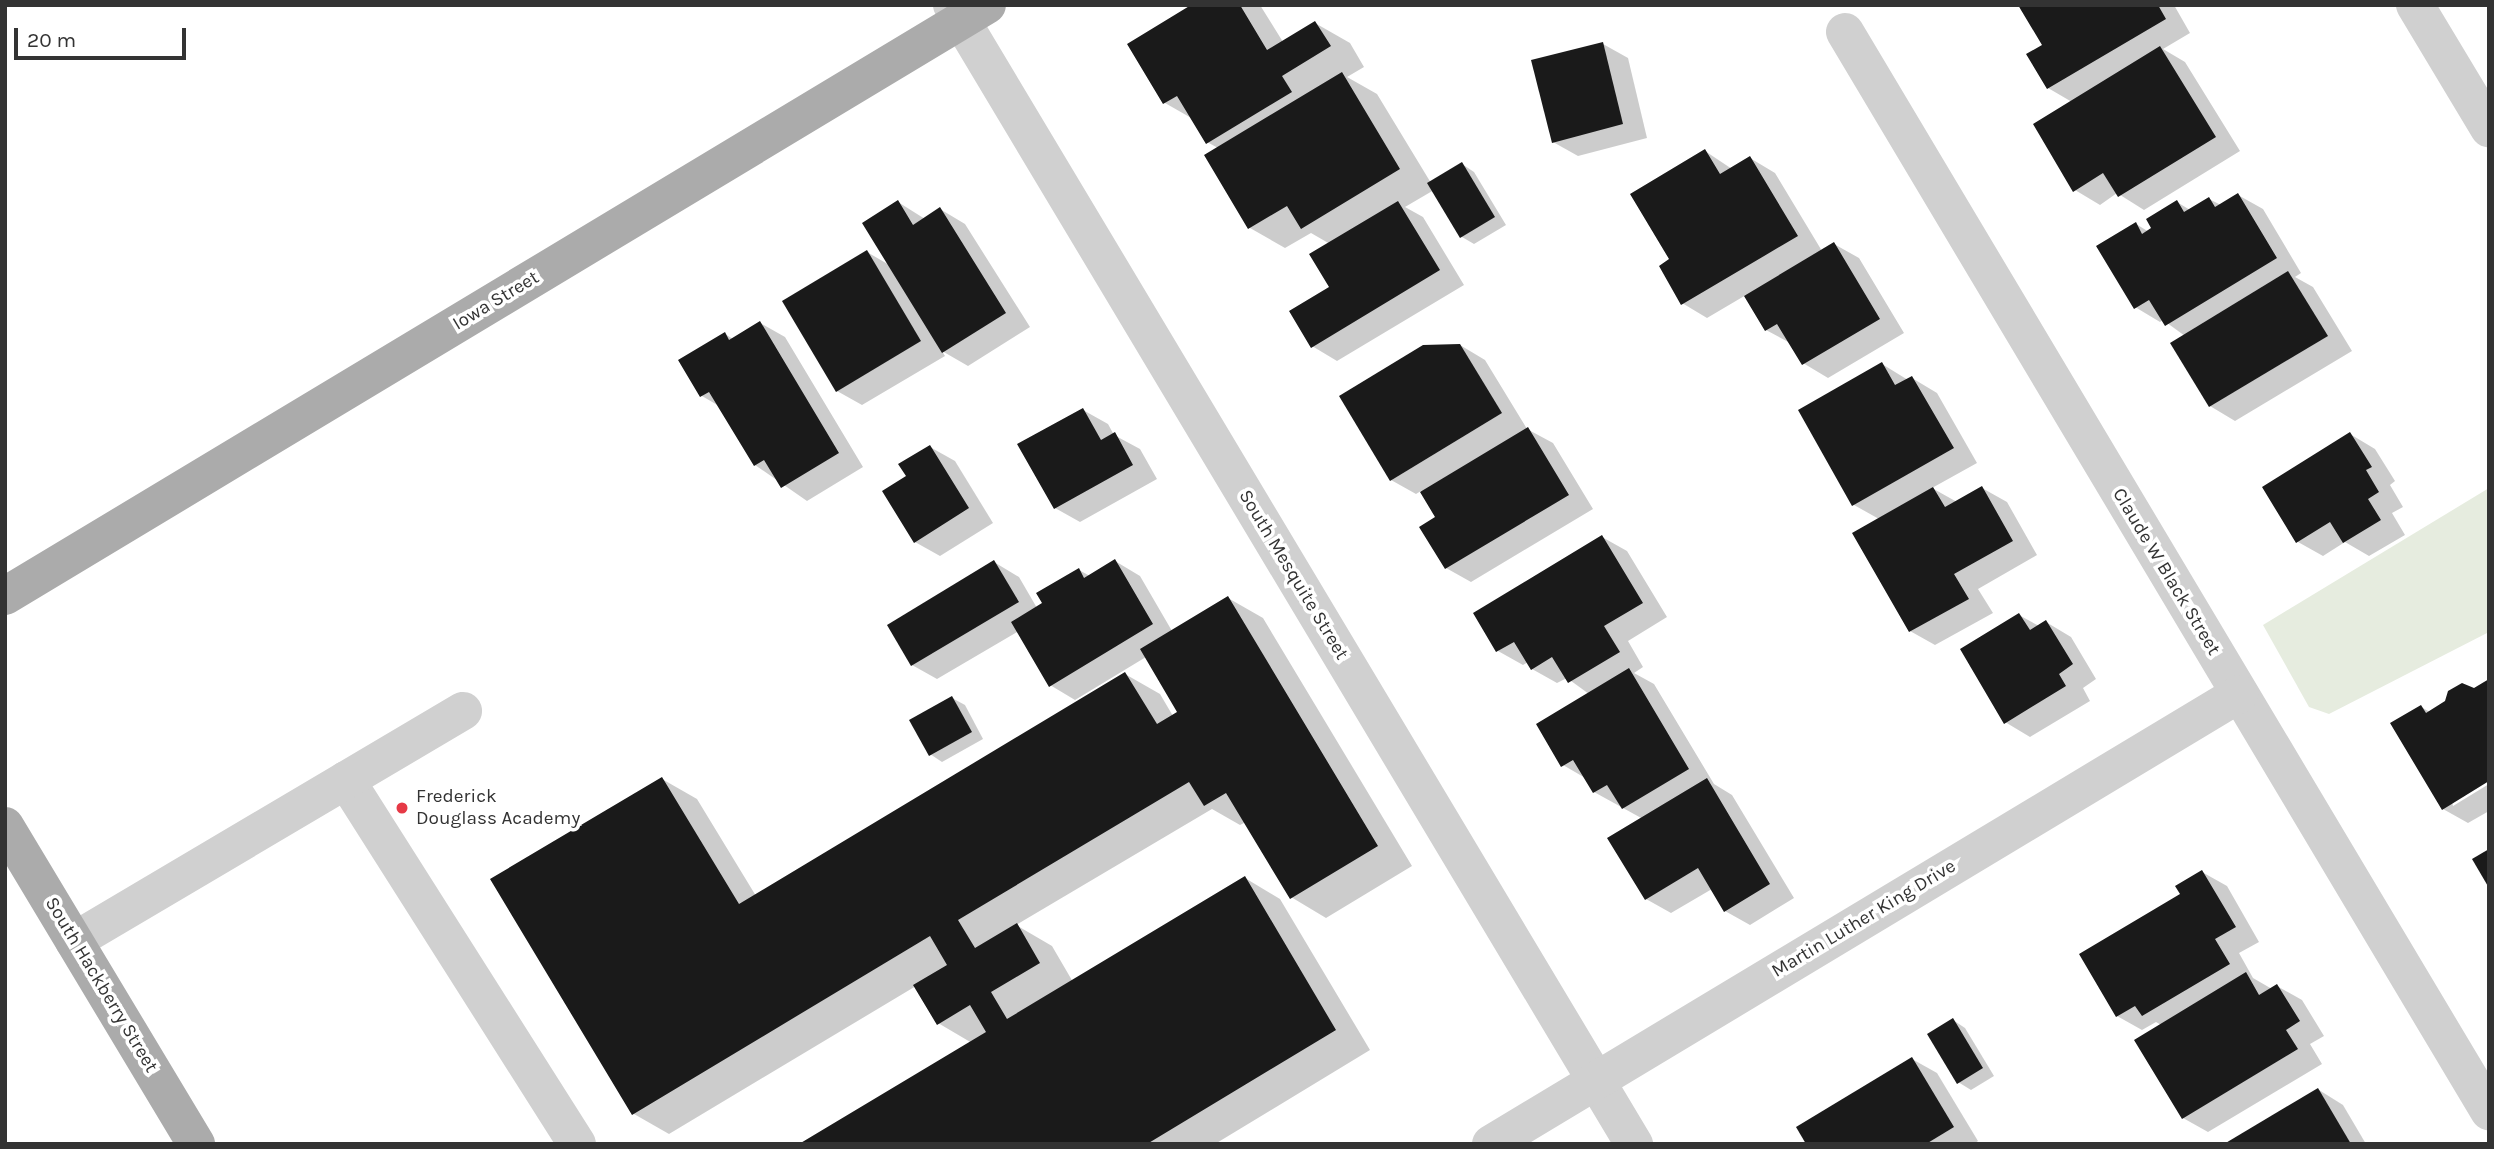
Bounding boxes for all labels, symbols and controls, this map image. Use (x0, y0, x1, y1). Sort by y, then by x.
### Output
scale bar (18, 14, 189, 58)
text: 20 m (27, 28, 76, 52)
street label: Iowa Street (449, 266, 543, 336)
street label: Claude W Black Street (2107, 484, 2225, 660)
street label: South Mesquite Street (1233, 486, 1353, 664)
place label: Frederick Douglass Academy (416, 786, 580, 830)
marker: Frederick Douglass Academy (394, 800, 410, 816)
street label: Martin Luther King Drive (1768, 855, 1960, 983)
street label: South Hackberry Street (40, 893, 162, 1077)

